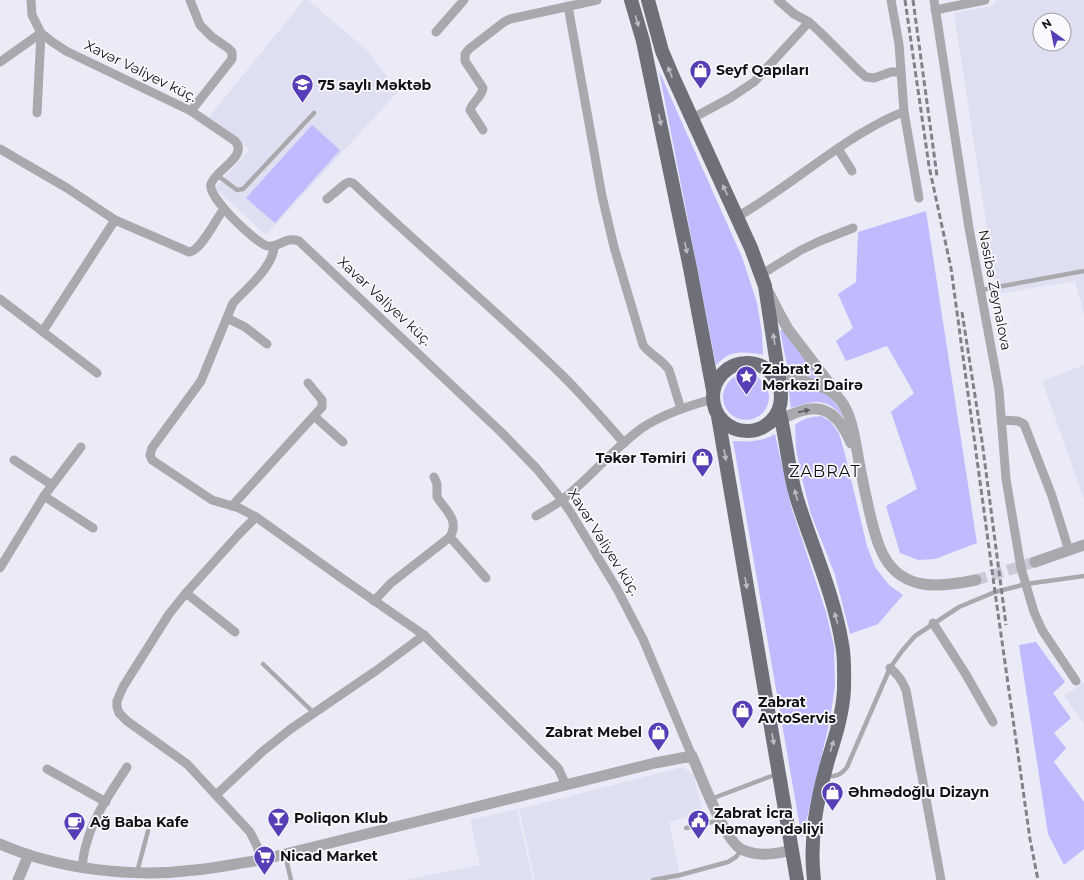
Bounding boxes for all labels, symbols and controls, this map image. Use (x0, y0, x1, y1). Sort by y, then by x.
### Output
north arrow (1032, 12, 1072, 52)
one-way arrow (634, 15, 640, 27)
text: N (1039, 15, 1054, 32)
street label: Xavər Vəliyev küç. (82, 36, 200, 106)
shop icon: Seyf Qapıları (687, 57, 713, 90)
place label: Seyf Qapıları (716, 61, 809, 79)
one-way arrow (667, 65, 673, 77)
school or university icon: 75 saylı Məktəb (290, 72, 316, 105)
place label: 75 saylı Məktəb (318, 76, 432, 94)
one-way arrow (657, 114, 663, 126)
one-way arrow (722, 184, 728, 196)
street label: Nəsibə Zeynalova (974, 228, 1016, 352)
one-way arrow (684, 241, 690, 254)
street label: Xavər Vəliyev küç. (334, 253, 436, 349)
one-way arrow (771, 333, 777, 345)
place label: Zabrat 2 Mərkəzi Dairə (762, 360, 863, 394)
place icon: Zabrat 2 Mərkəzi Dairə (733, 364, 759, 397)
one-way arrow (798, 407, 810, 413)
shop icon: Təkər Təmiri (689, 445, 715, 478)
place label: Təkər Təmiri (596, 449, 686, 467)
one-way arrow (722, 449, 728, 461)
district label: ZABRAT (789, 462, 861, 481)
street label: Xavər Vəliyev küç. (564, 485, 644, 599)
one-way arrow (793, 488, 799, 500)
one-way arrow (743, 577, 749, 589)
one-way arrow (833, 612, 839, 624)
place label: Zabrat AvtoServis (757, 693, 836, 727)
shop icon: Zabrat AvtoServis (730, 697, 756, 730)
shop icon: Zabrat Mebel (645, 719, 671, 752)
place label: Zabrat Mebel (545, 723, 642, 741)
one-way arrow (770, 733, 776, 745)
one-way arrow (829, 740, 835, 752)
shop icon: Əhmədoğlu Dizayn (819, 779, 845, 812)
place label: Əhmədoğlu Dizayn (848, 783, 989, 801)
place label: Zabrat İcra Nəmayəndəliyi (714, 804, 824, 838)
bar icon: Poliqon Klub (266, 805, 292, 838)
public building icon: Zabrat İcra Nəmayəndəliyi (686, 808, 712, 841)
cafe icon: Ağ Baba Kafe (61, 809, 87, 842)
place label: Poliqon Klub (294, 809, 388, 827)
place label: Ağ Baba Kafe (89, 813, 189, 831)
supermarket icon: Nicad Market (252, 843, 278, 876)
place label: Nicad Market (280, 847, 378, 865)

